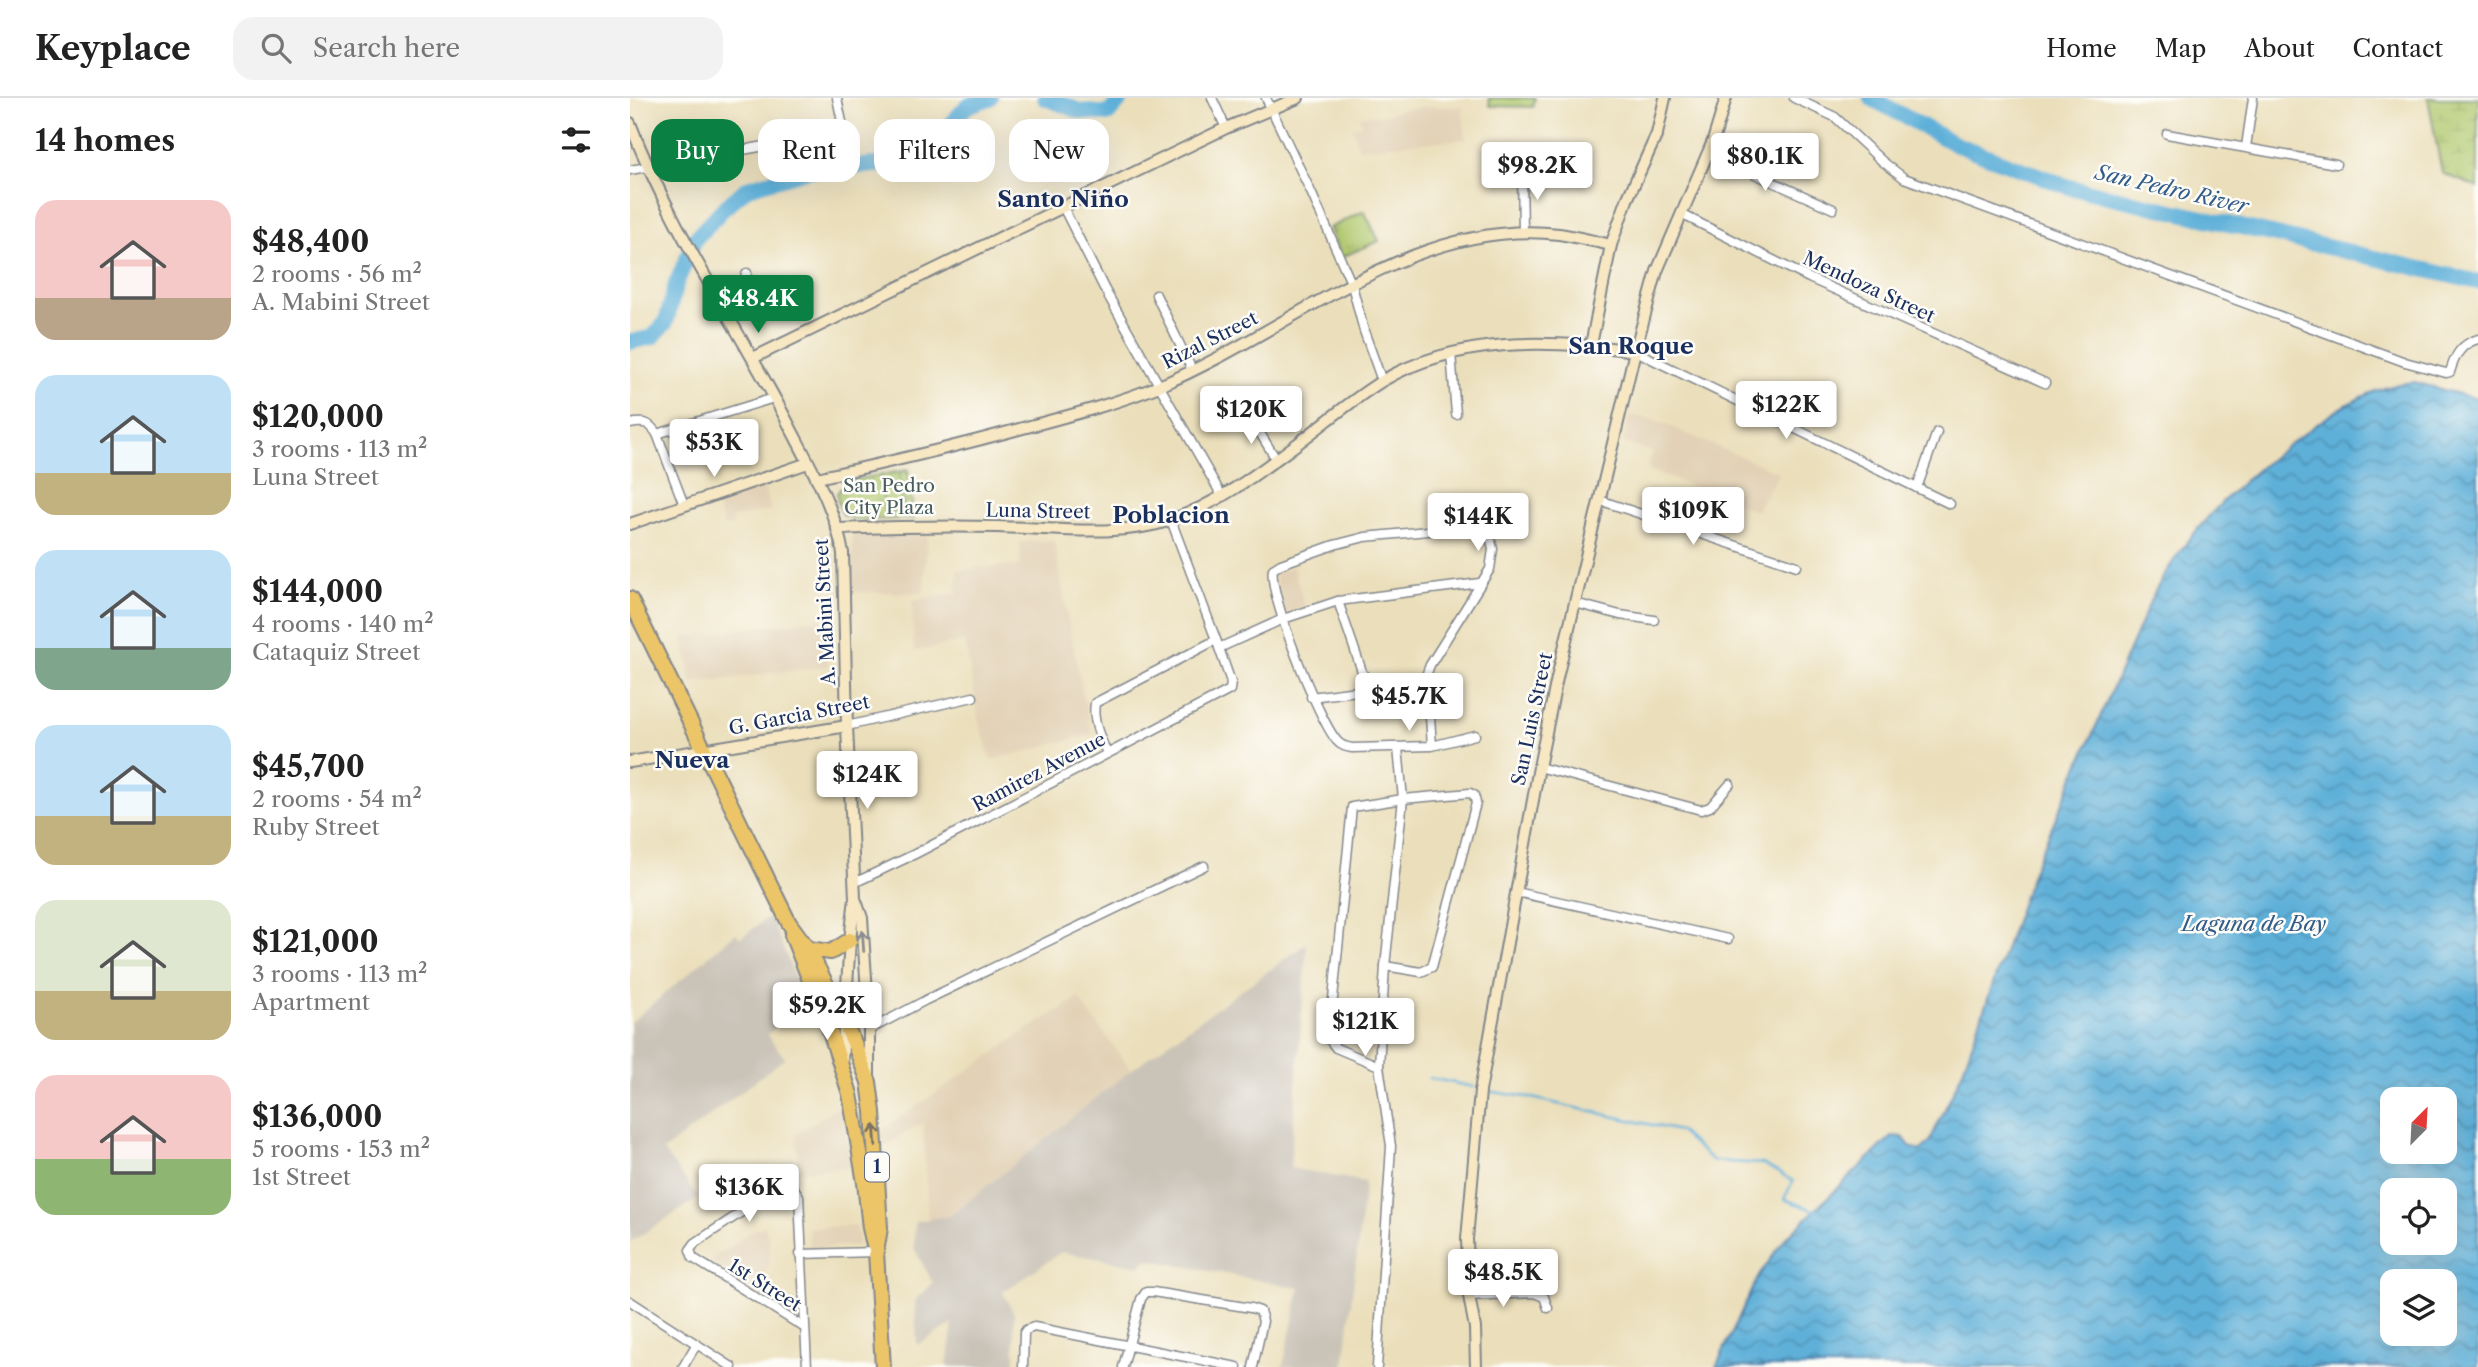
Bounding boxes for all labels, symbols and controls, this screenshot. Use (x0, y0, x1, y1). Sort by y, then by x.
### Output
search box (233, 17, 723, 80)
text: Keyplace (35, 28, 191, 69)
icon: search (257, 29, 295, 67)
text: Search here (313, 32, 460, 64)
text: Home (2046, 34, 2117, 63)
text: Map (2155, 34, 2206, 63)
text: About (2244, 34, 2315, 63)
text: Contact (2353, 34, 2443, 63)
chip: Buy (651, 119, 744, 182)
chip: Rent (758, 119, 860, 182)
chip: Filters (874, 119, 995, 182)
chip: New (1009, 119, 1109, 182)
icon: filters (557, 121, 595, 159)
text: 14 homes (35, 122, 175, 159)
pin: $80.1K (1708, 134, 1822, 193)
pin: $98.2K (1480, 142, 1594, 202)
text: $80.1K (1727, 142, 1803, 170)
text: $98.2K (1497, 151, 1577, 179)
water label: San Pedro River (2091, 159, 2252, 219)
district label: Santo Niño (997, 185, 1129, 213)
text: $48,400 (252, 223, 369, 260)
icon: home (91, 228, 175, 312)
street label: Mendoza Street (1799, 246, 1939, 328)
text: 2 rooms · 56 m² (252, 260, 422, 288)
pin: $48.4K (701, 275, 815, 335)
text: $48.4K (718, 284, 798, 312)
text: A. Mabini Street (252, 288, 430, 316)
street label: Rizal Street (1158, 306, 1262, 374)
district label: San Roque (1568, 332, 1694, 360)
pin: $122K (1737, 382, 1835, 441)
pin: $120K (1202, 386, 1300, 446)
text: $122K (1752, 390, 1820, 418)
text: $120K (1216, 395, 1286, 423)
text: $120,000 (252, 398, 384, 435)
icon: home (91, 403, 175, 487)
pin: $53K (673, 420, 755, 479)
text: $53K (686, 428, 742, 456)
text: 3 rooms · 113 m² (252, 435, 428, 463)
text: Luna Street (252, 463, 379, 491)
park label: San Pedro City Plaza (843, 474, 935, 519)
pin: $109K (1644, 488, 1742, 547)
pin: $144K (1429, 494, 1527, 553)
text: $109K (1658, 496, 1728, 524)
street label: Luna Street (985, 499, 1091, 523)
district label: Poblacion (1112, 501, 1230, 529)
text: $144K (1444, 502, 1512, 530)
street label: A. Mabini Street (810, 538, 840, 687)
text: $144,000 (252, 573, 383, 610)
icon: home (91, 578, 175, 662)
text: 4 rooms · 140 m² (252, 610, 434, 638)
text: Cataquiz Street (252, 638, 420, 666)
street label: San Luis Street (1507, 650, 1557, 788)
pin: $45.7K (1352, 674, 1466, 733)
text: $45.7K (1371, 682, 1447, 710)
street label: G. Garcia Street (727, 690, 871, 740)
street label: Ramirez Avenue (969, 727, 1109, 817)
district label: Nueva (654, 746, 730, 774)
text: $45,700 (252, 748, 365, 785)
pin: $124K (818, 752, 916, 811)
icon: home (91, 753, 175, 837)
text: $124K (833, 760, 901, 788)
text: 2 rooms · 54 m² (252, 785, 422, 813)
text: Ruby Street (252, 813, 380, 841)
water label: Laguna de Bay (2180, 911, 2327, 936)
text: $121,000 (252, 923, 379, 960)
icon: home (91, 928, 175, 1012)
one-way arrow (857, 930, 870, 953)
text: 3 rooms · 113 m² (252, 960, 428, 988)
pin: $59.2K (770, 982, 884, 1042)
text: Apartment (252, 988, 370, 1016)
text: $59.2K (789, 991, 865, 1019)
pin: $121K (1316, 998, 1414, 1058)
text: $121K (1332, 1007, 1398, 1035)
north arrow (2380, 1087, 2457, 1164)
map controls (2380, 1087, 2457, 1346)
text: $136,000 (252, 1098, 382, 1135)
icon: home (91, 1103, 175, 1187)
one-way arrow (868, 1124, 881, 1147)
text: 5 rooms · 153 m² (252, 1135, 430, 1163)
road number: 1 (865, 1152, 889, 1182)
text: 1st Street (252, 1163, 351, 1191)
pin: $136K (700, 1164, 798, 1224)
text: $136K (715, 1173, 783, 1201)
button: locate (2380, 1178, 2457, 1255)
pin: $48.5K (1446, 1250, 1560, 1309)
street label: 1st Street (724, 1254, 806, 1317)
text: $48.5K (1464, 1258, 1542, 1286)
button: layers (2380, 1269, 2457, 1346)

